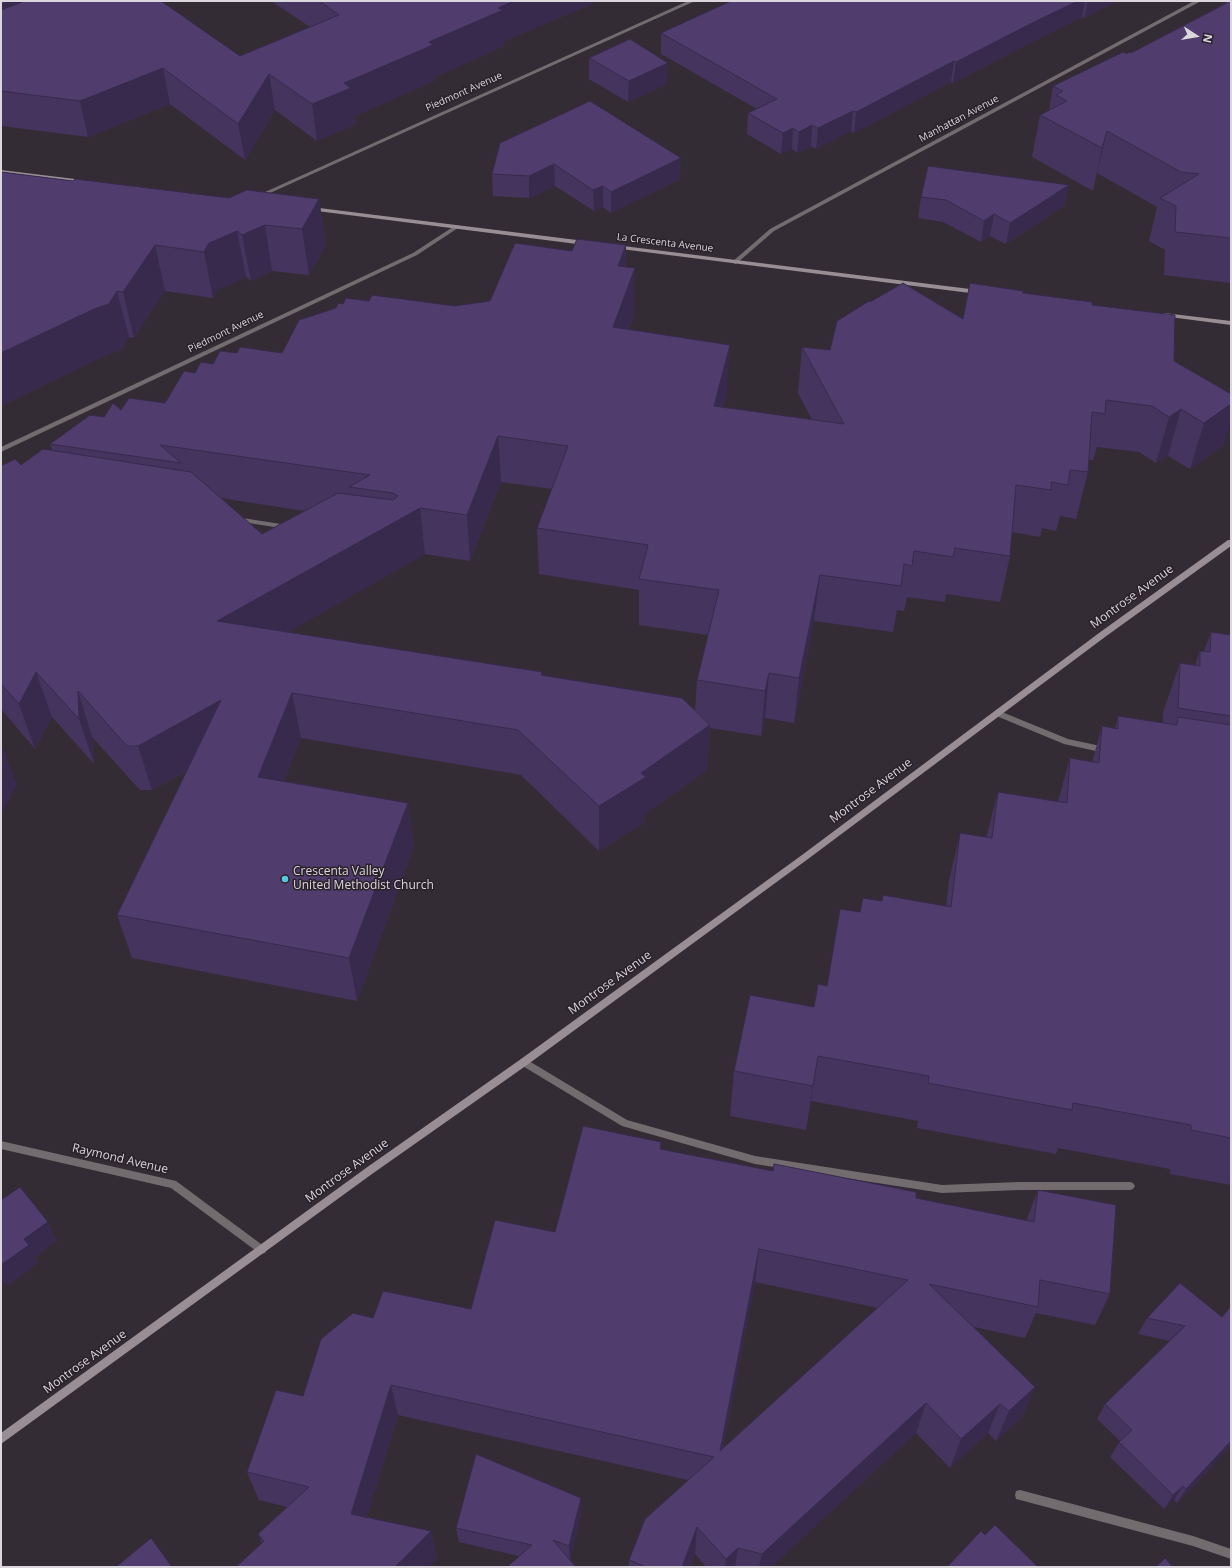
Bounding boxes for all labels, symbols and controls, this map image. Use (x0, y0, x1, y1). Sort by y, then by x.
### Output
north arrow (1176, 16, 1216, 56)
text: N (1200, 33, 1216, 45)
street label: Piedmont Avenue (424, 70, 504, 114)
street label: Manhattan Avenue (917, 93, 1001, 145)
street label: La Crescenta Avenue (616, 231, 714, 255)
street label: Piedmont Avenue (186, 308, 266, 356)
street label: Montrose Avenue (1088, 562, 1176, 632)
street label: Montrose Avenue (827, 755, 915, 827)
place label: Crescenta Valley United Methodist Church (293, 865, 434, 893)
marker: Crescenta Valley United Methodist Church (280, 874, 290, 884)
street label: Montrose Avenue (566, 948, 654, 1018)
street label: Montrose Avenue (303, 1136, 391, 1206)
street label: Raymond Avenue (71, 1141, 169, 1177)
street label: Montrose Avenue (41, 1327, 129, 1397)

